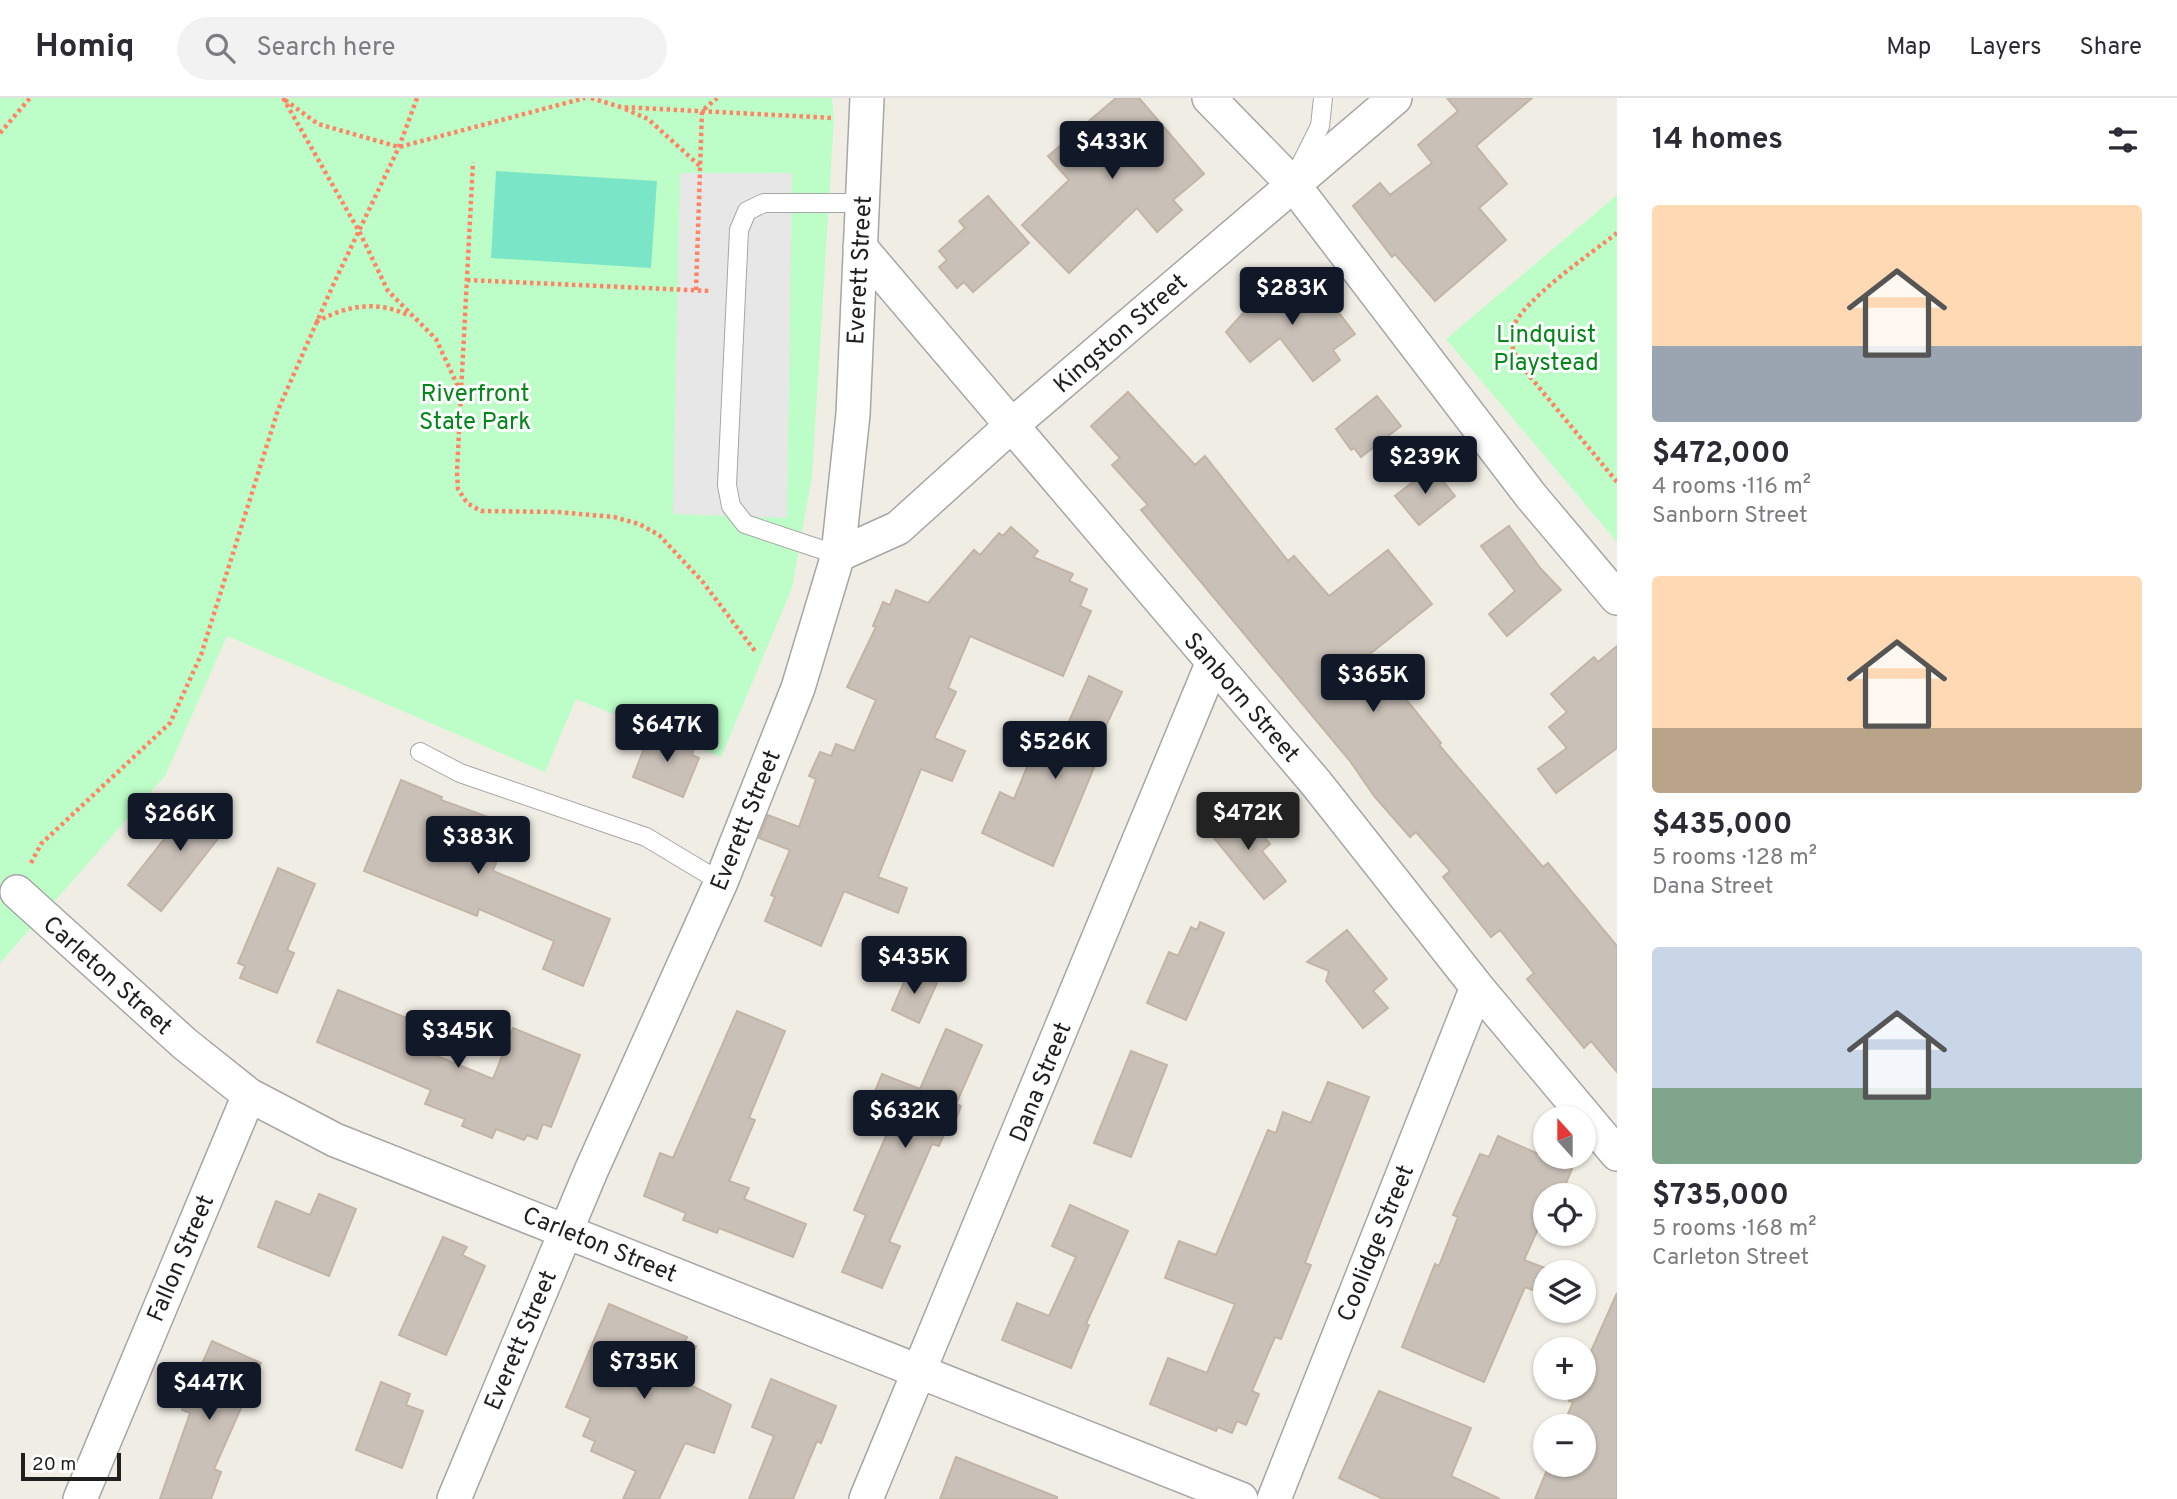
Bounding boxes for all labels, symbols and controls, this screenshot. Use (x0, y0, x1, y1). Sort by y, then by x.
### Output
search box (177, 17, 667, 80)
text: Homiq (35, 27, 135, 69)
icon: search (201, 29, 239, 67)
text: Search here (257, 32, 395, 65)
text: Map (1886, 33, 1931, 63)
text: Layers (1969, 33, 2041, 63)
text: Share (2079, 33, 2142, 63)
icon: filters (2104, 121, 2142, 159)
pin: $433K (1063, 122, 1161, 181)
text: 14 homes (1652, 122, 1783, 159)
text: $433K (1076, 129, 1148, 158)
street label: Everett Street (842, 195, 880, 345)
icon: home (1834, 250, 1960, 376)
street label: Kingston Street (1048, 268, 1194, 401)
pin: $283K (1243, 268, 1341, 327)
text: $283K (1256, 275, 1328, 304)
park label: Lindquist Playstead (1493, 321, 1599, 379)
park label: Riverfront State Park (419, 380, 531, 438)
pin: $239K (1376, 436, 1474, 496)
text: $472,000 (1652, 436, 1790, 473)
text: $239K (1389, 444, 1461, 473)
text: 4 rooms · 116 m² (1652, 473, 1811, 502)
text: Sanborn Street (1652, 502, 1808, 531)
icon: home (1834, 621, 1960, 747)
street label: Sanborn Street (1176, 627, 1305, 769)
pin: $365K (1324, 654, 1422, 714)
text: $365K (1337, 662, 1409, 691)
pin: $647K (618, 704, 716, 764)
text: $647K (631, 712, 703, 741)
pin: $526K (1006, 722, 1104, 781)
text: $526K (1019, 729, 1091, 758)
street label: Everett Street (705, 746, 789, 896)
pin: $472K (1199, 792, 1297, 852)
pin: $266K (131, 794, 229, 853)
text: $472K (1212, 800, 1284, 829)
text: $266K (144, 801, 216, 830)
text: $435,000 (1652, 807, 1793, 844)
pin: $383K (429, 816, 527, 876)
text: $383K (442, 824, 514, 853)
text: 5 rooms · 128 m² (1652, 844, 1817, 873)
text: Dana Street (1652, 873, 1774, 902)
street label: Carleton Street (36, 910, 178, 1042)
pin: $435K (865, 936, 963, 996)
text: $435K (878, 944, 950, 973)
icon: home (1834, 992, 1960, 1118)
pin: $345K (409, 1010, 507, 1070)
text: $345K (422, 1018, 494, 1047)
street label: Dana Street (1004, 1018, 1080, 1147)
pin: $632K (856, 1090, 954, 1150)
text: $632K (869, 1098, 941, 1127)
north arrow (1533, 1106, 1596, 1169)
map controls (1533, 1106, 1596, 1477)
street label: Coolidge Street (1332, 1161, 1422, 1327)
text: $735,000 (1652, 1178, 1789, 1215)
button: locate (1533, 1183, 1596, 1246)
street label: Fallon Street (142, 1191, 222, 1327)
street label: Carleton Street (518, 1201, 681, 1290)
text: 5 rooms · 168 m² (1652, 1215, 1817, 1244)
text: Carleton Street (1652, 1244, 1809, 1273)
button: layers (1533, 1260, 1596, 1323)
street label: Everett Street (479, 1266, 565, 1415)
button: + (1533, 1337, 1596, 1400)
pin: $735K (595, 1342, 693, 1401)
text: $735K (609, 1349, 679, 1378)
pin: $447K (160, 1362, 258, 1422)
text: $447K (173, 1370, 245, 1399)
button: − (1533, 1414, 1596, 1477)
scale bar (21, 1450, 121, 1482)
text: 20 m (32, 1453, 76, 1477)

